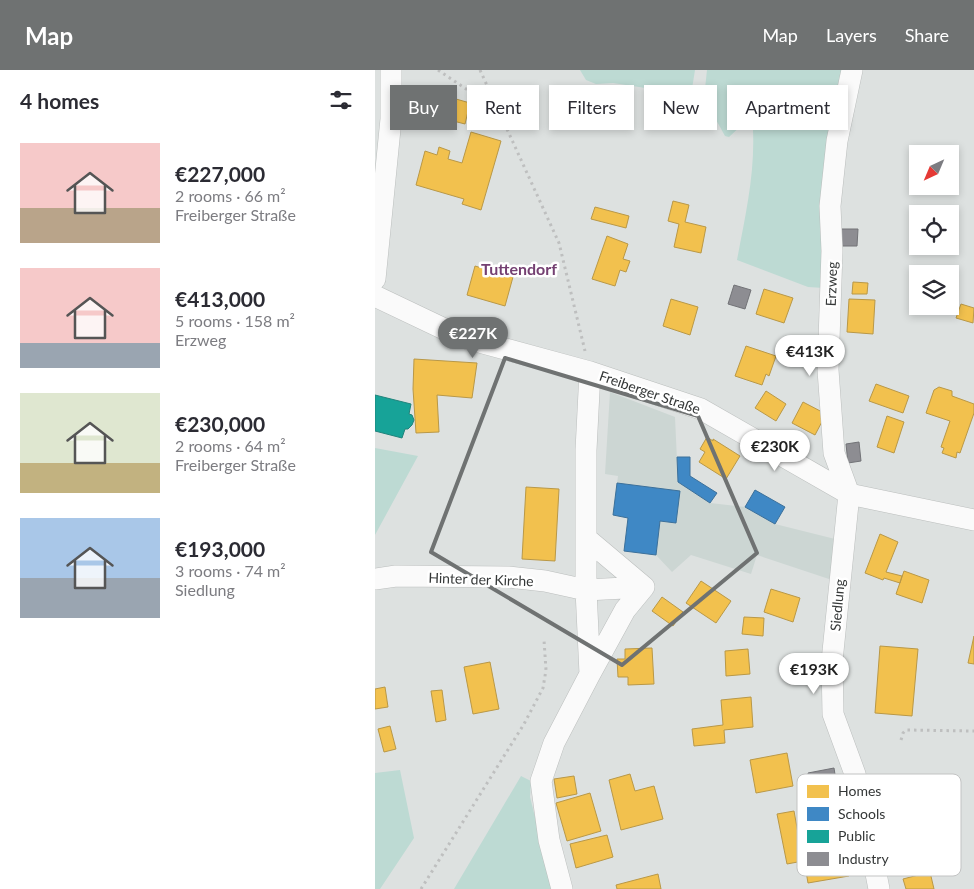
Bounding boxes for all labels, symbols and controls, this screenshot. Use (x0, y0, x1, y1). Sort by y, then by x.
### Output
text: Map (25, 21, 73, 50)
text: Map (762, 24, 798, 46)
text: Layers (826, 24, 877, 46)
text: Share (905, 24, 949, 46)
chip: Buy (390, 85, 457, 130)
chip: Rent (467, 85, 539, 130)
chip: Filters (549, 85, 634, 130)
chip: New (644, 85, 717, 130)
chip: Apartment (727, 85, 848, 130)
icon: filters (327, 86, 355, 114)
text: 4 homes (20, 88, 99, 113)
north arrow (909, 145, 959, 195)
map controls (909, 145, 959, 315)
text: €227,000 (175, 161, 265, 186)
icon: home (60, 163, 120, 223)
text: 2 rooms · 66 m² (175, 186, 286, 205)
text: Freiberger Straße (175, 205, 296, 224)
button: locate (909, 205, 959, 255)
district label: Tuttendorf (481, 259, 557, 278)
street label: Erzweg (822, 261, 840, 307)
button: layers (909, 265, 959, 315)
text: €413,000 (175, 286, 265, 311)
icon: home (60, 288, 120, 348)
text: 5 rooms · 158 m² (175, 311, 295, 330)
pin: €227K (438, 316, 508, 359)
text: €227K (449, 323, 497, 342)
text: Erzweg (175, 330, 226, 349)
pin: €413K (775, 334, 845, 377)
text: €413K (786, 341, 834, 360)
street label: Freiberger Straße (597, 367, 703, 417)
text: €230,000 (175, 411, 265, 436)
icon: home (60, 413, 120, 473)
pin: €230K (740, 430, 810, 472)
text: 2 rooms · 64 m² (175, 436, 286, 455)
text: €230K (751, 436, 799, 455)
text: Freiberger Straße (175, 455, 296, 474)
text: €193,000 (175, 536, 265, 561)
icon: home (60, 538, 120, 598)
text: 3 rooms · 74 m² (175, 561, 286, 580)
street label: Hinter der Kirche (428, 569, 534, 589)
street label: Siedlung (826, 578, 848, 632)
text: Siedlung (175, 580, 235, 599)
pin: €193K (779, 652, 849, 695)
text: €193K (790, 659, 838, 678)
legend (797, 774, 961, 876)
text: Homes (838, 782, 881, 799)
text: Schools (838, 805, 885, 822)
text: Public (838, 827, 876, 844)
text: Industry (838, 850, 889, 867)

